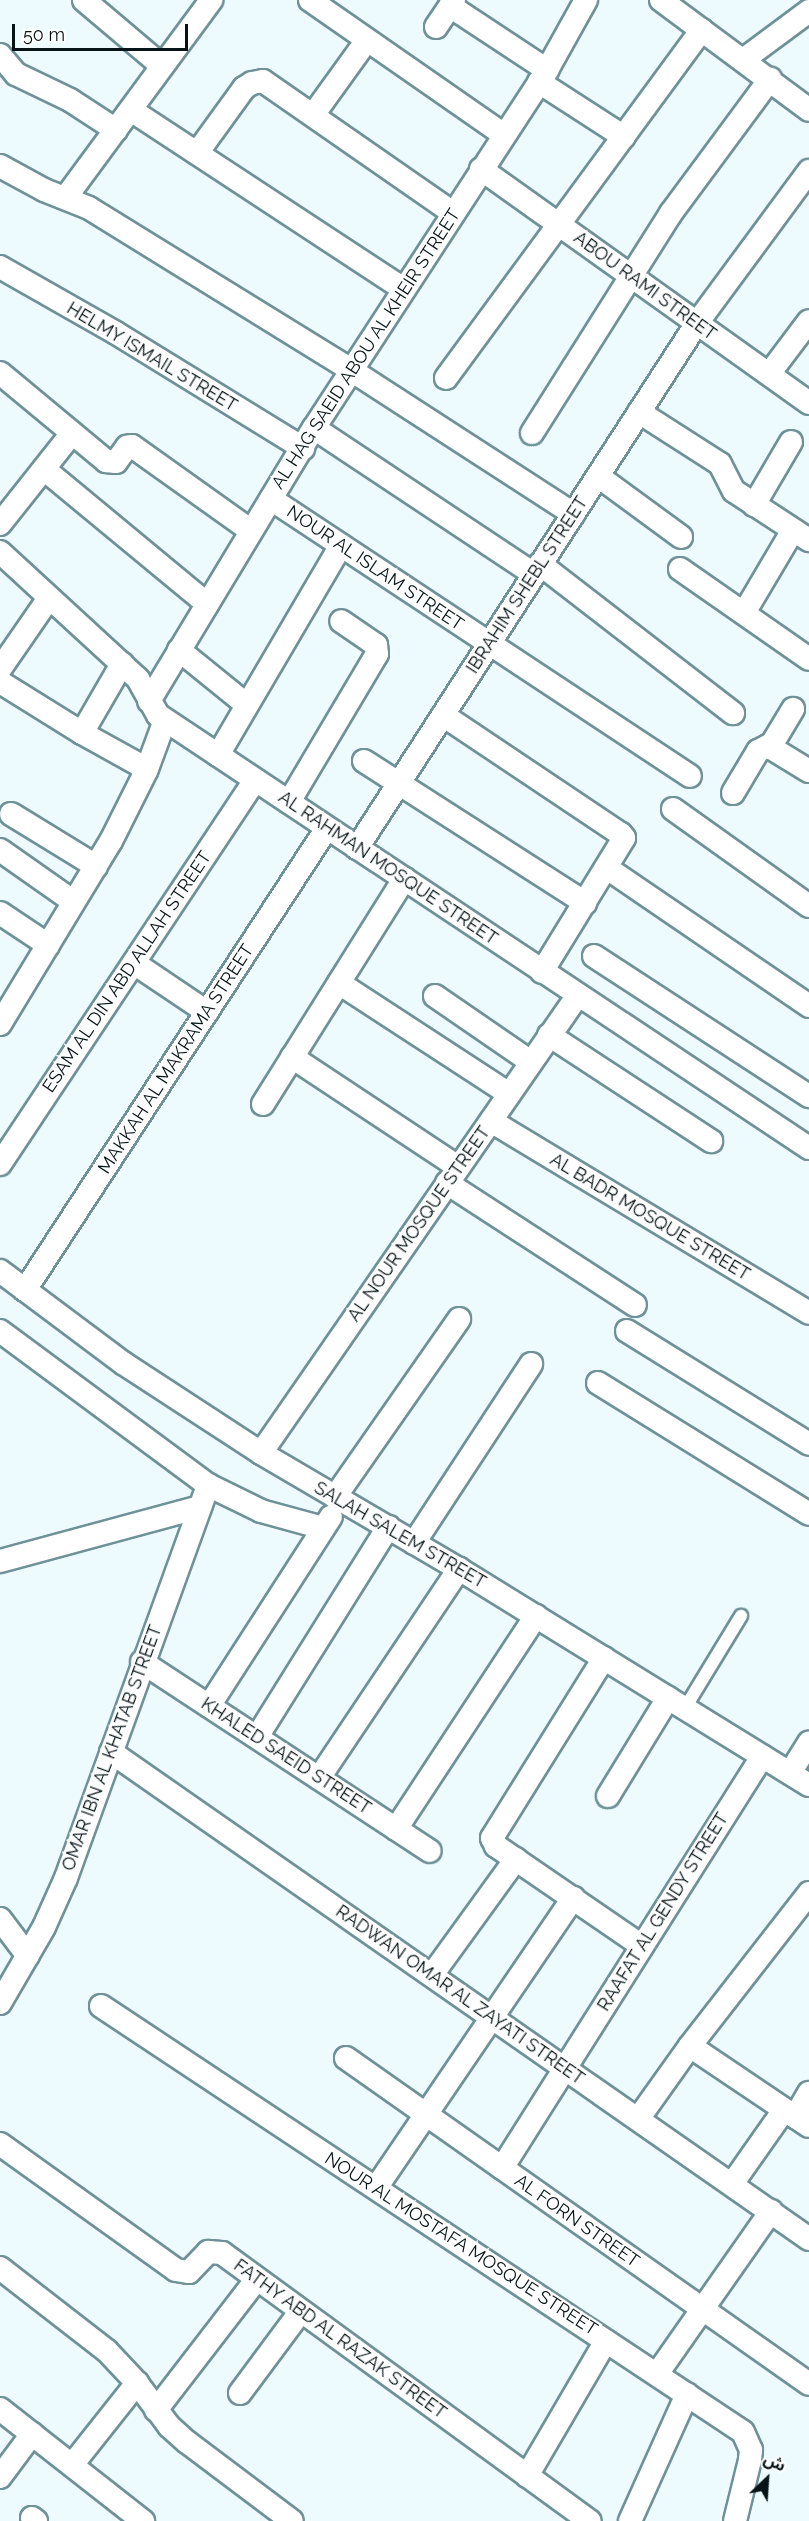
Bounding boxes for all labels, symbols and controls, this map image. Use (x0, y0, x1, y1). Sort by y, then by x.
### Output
scale bar (15, 12, 190, 50)
text: 50 m (23, 24, 65, 45)
street label: AL HAG SAEID ABOU AL KHEIR STREET (267, 204, 465, 494)
street label: ABOU RAMI STREET (569, 227, 721, 345)
street label: HELMY ISMAIL STREET (62, 297, 242, 417)
street label: IBRAHIM SHEBL STREET (462, 492, 592, 678)
street label: NOUR AL ISLAM STREET (282, 500, 468, 636)
street label: AL RAHMAN MOSQUE STREET (274, 786, 502, 950)
street label: ESAM AL DIN ABD ALLAH STREET (37, 846, 217, 1098)
street label: MAKKAH AL MAKRAMA STREET (93, 940, 259, 1178)
street label: AL NOUR MOSQUE STREET (343, 1122, 495, 1326)
street label: AL BADR MOSQUE STREET (546, 1149, 754, 1285)
street label: SALAH SALEM STREET (310, 1477, 490, 1593)
street label: OMAR IBN AL KHATAB STREET (57, 1622, 167, 1874)
street label: KHALED SAEID STREET (197, 1693, 375, 1819)
street label: RAAFAT AL GENDY STREET (592, 1808, 734, 2016)
street label: RADWAN OMAR AL ZAYATI STREET (331, 1900, 589, 2090)
street label: NOUR AL MOSTAFA MOSQUE STREET (320, 2147, 602, 2341)
street label: AL FORN STREET (510, 2170, 644, 2272)
street label: FATHY ABD AL RAZAK STREET (229, 2254, 451, 2424)
north arrow (737, 2449, 797, 2509)
text: ش (761, 2449, 789, 2475)

